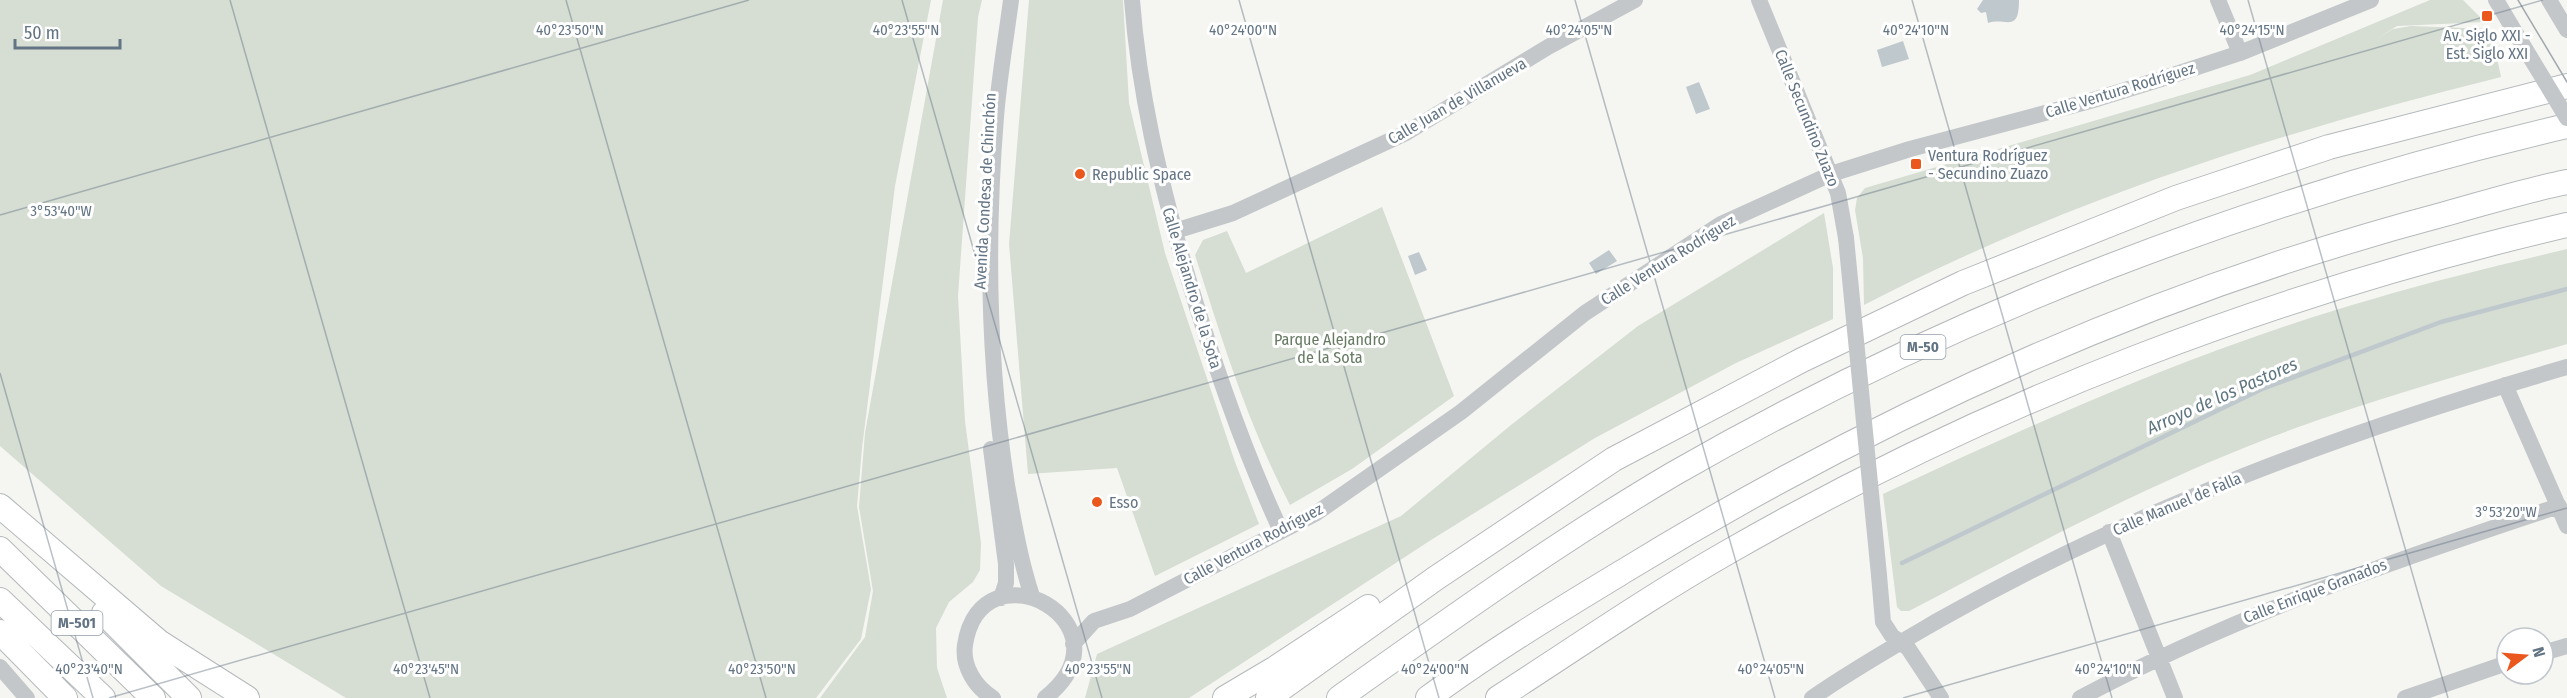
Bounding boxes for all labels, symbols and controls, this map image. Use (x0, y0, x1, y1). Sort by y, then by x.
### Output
marker: Av. Siglo XXI - Est. Siglo XXI (2480, 9, 2494, 23)
scale bar (15, 12, 120, 50)
text: 40°23'50"N (536, 21, 604, 39)
text: 40°23'55"N (873, 21, 939, 39)
text: 40°24'00"N (1209, 21, 1277, 39)
text: 40°24'05"N (1546, 21, 1612, 39)
text: 40°24'10"N (1883, 21, 1949, 39)
text: 40°24'15"N (2219, 21, 2285, 39)
text: 50 m (24, 22, 60, 44)
place label: Av. Siglo XXI - Est. Siglo XXI (2443, 26, 2531, 63)
street label: Calle Secundino Zuazo (1771, 47, 1843, 189)
street label: Calle Juan de Villanueva (1385, 54, 1530, 148)
street label: Calle Ventura Rodríguez (2043, 58, 2197, 122)
street label: Avenida Condesa de Chinchón (970, 92, 1000, 290)
place label: Ventura Rodríguez - Secundino Zuazo (1928, 146, 2048, 183)
marker: Ventura Rodríguez - Secundino Zuazo (1909, 157, 1923, 171)
place label: Republic Space (1092, 165, 1191, 184)
marker: Republic Space (1073, 167, 1087, 181)
text: 3°53'40"W (30, 202, 92, 220)
street label: Calle Alejandro de la Sota (1158, 205, 1226, 371)
street label: Calle Ventura Rodríguez (1597, 211, 1739, 309)
park label: Parque Alejandro de la Sota (1274, 330, 1386, 367)
road number: M-50 (1900, 335, 1946, 359)
water label: Arroyo de los Pastores (2142, 353, 2301, 440)
street label: Calle Manuel de Falla (2110, 468, 2244, 540)
place label: Esso (1109, 493, 1138, 512)
marker: Esso (1090, 495, 1104, 509)
street label: Calle Ventura Rodríguez (1180, 499, 1326, 589)
text: 3°53'20"W (2475, 503, 2537, 521)
street label: Calle Enrique Granados (2241, 555, 2389, 627)
road number: M-501 (52, 611, 103, 635)
north arrow (2495, 626, 2555, 686)
text: N (2528, 645, 2549, 659)
text: 40°23'40"N (55, 660, 123, 678)
text: 40°23'45"N (393, 660, 459, 678)
text: 40°23'50"N (728, 660, 796, 678)
text: 40°23'55"N (1065, 660, 1131, 678)
text: 40°24'00"N (1401, 660, 1469, 678)
text: 40°24'05"N (1738, 660, 1804, 678)
text: 40°24'10"N (2075, 660, 2141, 678)

